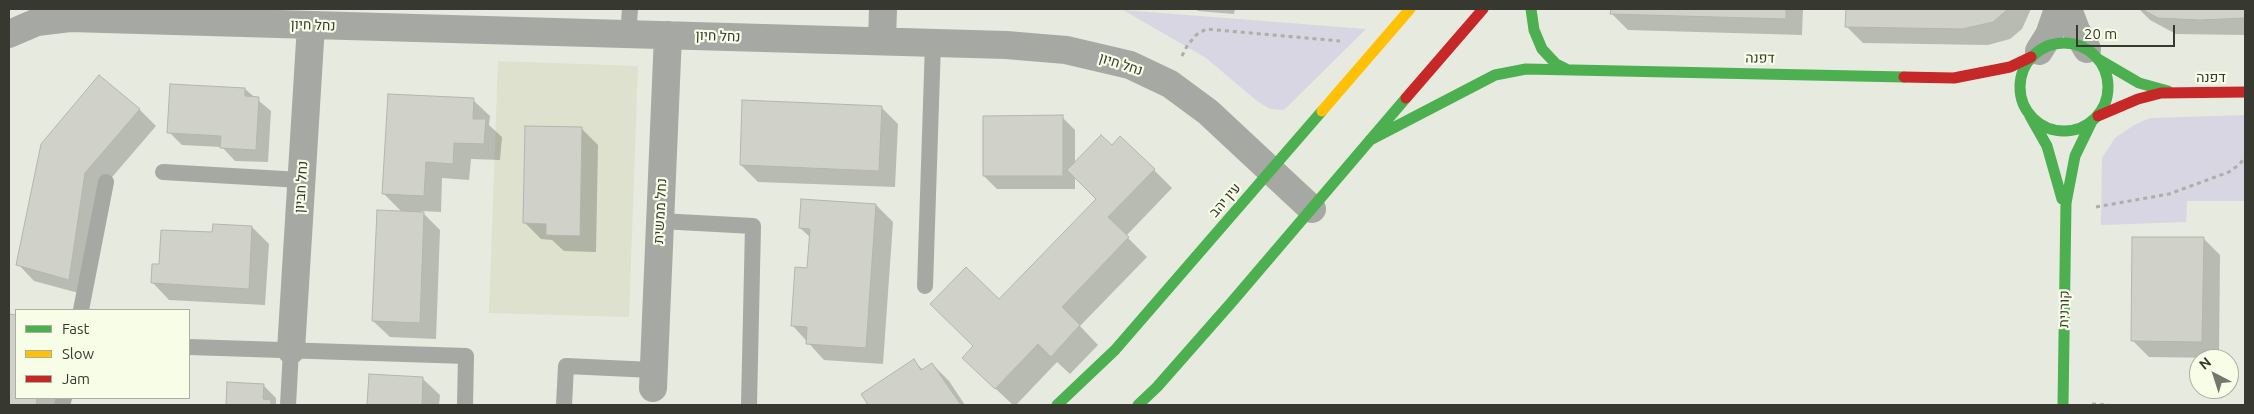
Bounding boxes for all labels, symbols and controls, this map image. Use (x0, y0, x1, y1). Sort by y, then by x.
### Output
scale bar (2079, 15, 2178, 47)
street label: נחל חיון (290, 16, 336, 34)
text: 20 m (2084, 25, 2117, 42)
street label: נחל חיון (695, 27, 741, 45)
street label: נחל חיון (1097, 49, 1145, 79)
street label: דפנה (1745, 49, 1775, 67)
street label: דפנה (2196, 69, 2226, 85)
street label: נחל חביון (291, 160, 311, 214)
street label: נחל ממשית (650, 178, 670, 244)
street label: עין יהב (1206, 180, 1244, 220)
street label: קורנית (2055, 290, 2073, 328)
legend (15, 309, 190, 399)
text: Fast (62, 320, 89, 337)
text: Slow (62, 345, 94, 362)
north arrow (2189, 349, 2239, 399)
text: N (2196, 354, 2214, 373)
text: Jam (62, 370, 90, 387)

